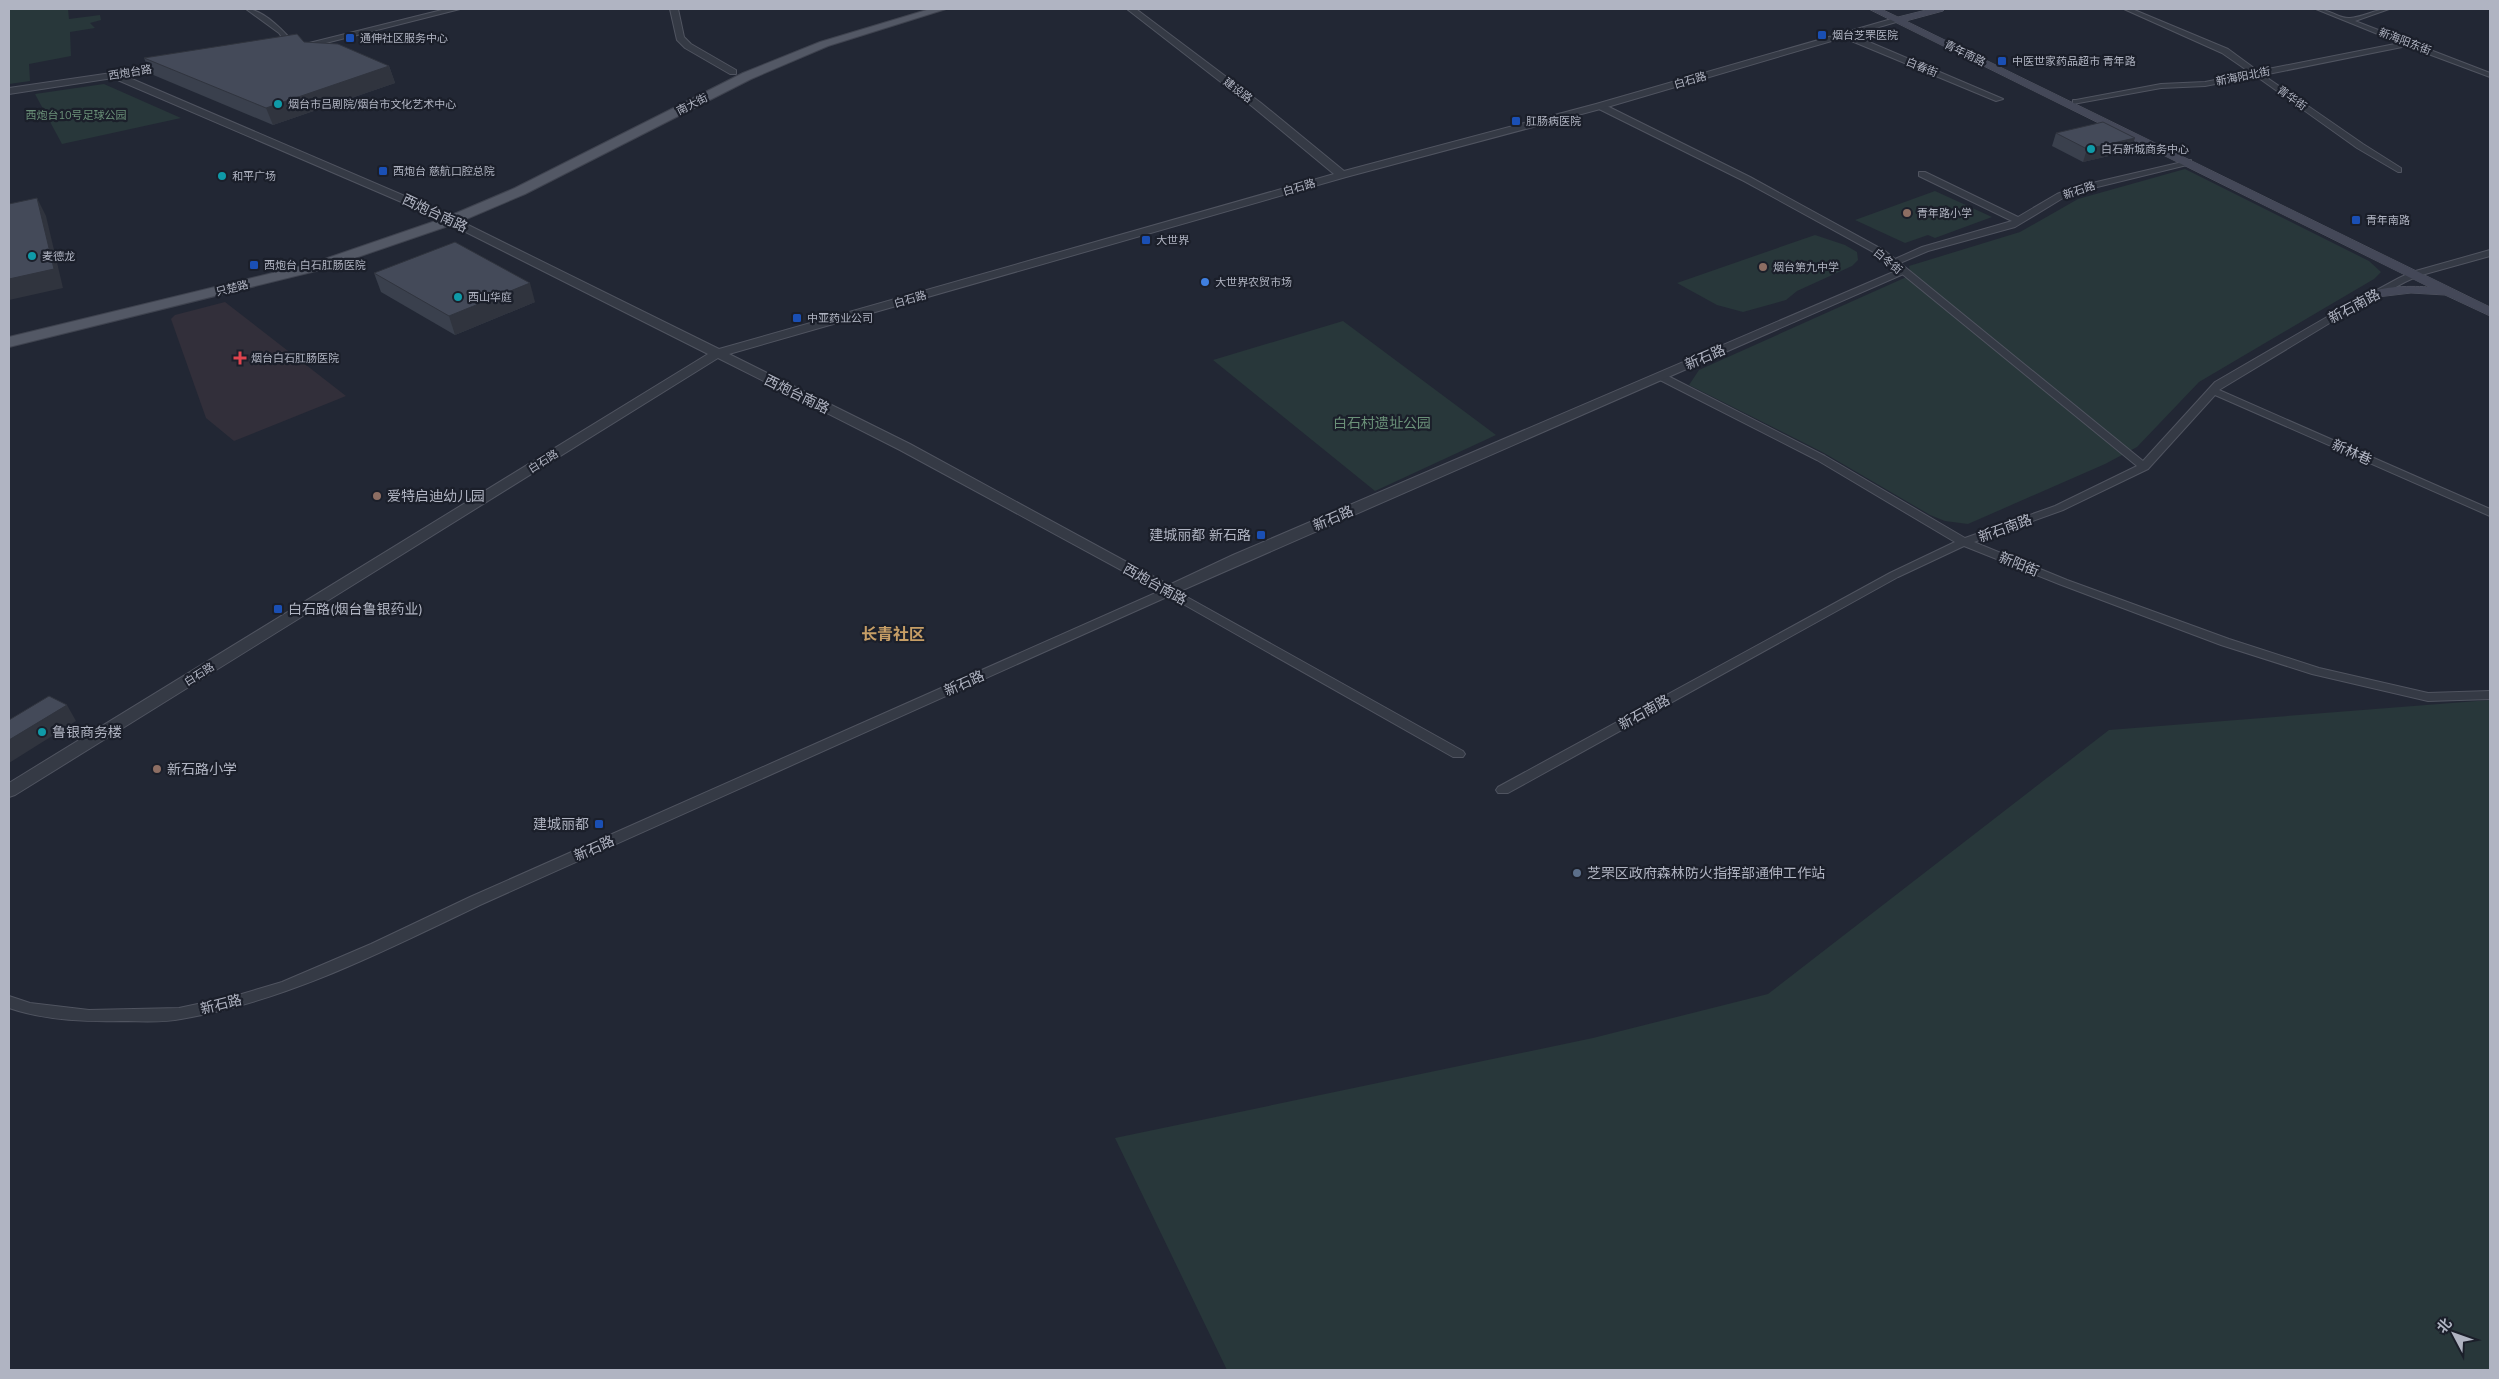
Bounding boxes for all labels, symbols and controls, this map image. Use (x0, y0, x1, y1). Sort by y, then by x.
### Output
street label: 新海阳东街 (2377, 25, 2433, 57)
place label: 烟台芝罘医院 (1832, 28, 1898, 42)
marker: 烟台芝罘医院 (1816, 29, 1828, 41)
place label: 通伸社区服务中心 (360, 31, 448, 45)
marker: 通伸社区服务中心 (344, 32, 356, 44)
street label: 青年南路 (1942, 37, 1988, 69)
street label: 白春街 (1904, 54, 1940, 80)
place label: 中医世家药品超市 青年路 (2012, 54, 2136, 68)
marker: 中医世家药品超市 青年路 (1996, 55, 2008, 67)
street label: 西炮台路 (107, 62, 153, 82)
street label: 新海阳北街 (2215, 64, 2271, 88)
street label: 白石路 (1672, 69, 1708, 91)
street label: 建设路 (1221, 74, 1255, 106)
street label: 青华街 (2274, 83, 2310, 113)
street label: 南大街 (674, 90, 710, 118)
place label: 烟台市吕剧院/烟台市文化艺术中心 (288, 97, 456, 111)
marker: 烟台市吕剧院/烟台市文化艺术中心 (272, 98, 284, 110)
park label: 西炮台10号足球公园 (25, 108, 127, 122)
place label: 肛肠病医院 (1526, 114, 1581, 128)
marker: 肛肠病医院 (1510, 115, 1522, 127)
place label: 白石新城商务中心 (2101, 142, 2189, 156)
marker: 白石新城商务中心 (2085, 143, 2097, 155)
place label: 西炮台 慈航口腔总院 (393, 164, 495, 178)
marker: 西炮台 慈航口腔总院 (377, 165, 389, 177)
place label: 和平广场 (232, 169, 276, 183)
marker: 和平广场 (216, 170, 228, 182)
street label: 白石路 (1281, 176, 1317, 198)
street label: 新石路 (2061, 178, 2097, 202)
street label: 西炮台南路 (399, 190, 471, 236)
place label: 青年路小学 (1917, 206, 1972, 220)
marker: 青年路小学 (1901, 207, 1913, 219)
place label: 青年南路 (2366, 213, 2410, 227)
marker: 青年南路 (2350, 214, 2362, 226)
place label: 大世界 (1156, 233, 1190, 247)
marker: 大世界 (1140, 234, 1152, 246)
street label: 白冬街 (1871, 245, 1905, 277)
place label: 麦德龙 (42, 249, 75, 263)
marker: 麦德龙 (26, 250, 38, 262)
place label: 西炮台 白石肛肠医院 (264, 258, 366, 272)
marker: 西炮台 白石肛肠医院 (248, 259, 260, 271)
place label: 烟台第九中学 (1773, 260, 1839, 274)
marker: 烟台第九中学 (1757, 261, 1769, 273)
place label: 大世界农贸市场 (1215, 275, 1292, 289)
marker: 大世界农贸市场 (1199, 276, 1211, 288)
street label: 只楚路 (214, 277, 250, 299)
street label: 新石南路 (2325, 285, 2383, 327)
street label: 白石路 (892, 288, 928, 310)
place label: 西山华庭 (468, 290, 512, 304)
marker: 西山华庭 (452, 291, 464, 303)
place label: 中亚药业公司 (807, 311, 873, 325)
marker: 中亚药业公司 (791, 312, 803, 324)
street label: 新石路 (1682, 341, 1728, 373)
marker: 烟台白石肛肠医院 (233, 351, 247, 365)
place label: 烟台白石肛肠医院 (251, 351, 339, 365)
street label: 西炮台南路 (762, 371, 832, 417)
park label: 白石村遗址公园 (1333, 414, 1431, 432)
street label: 新林巷 (2329, 435, 2375, 469)
street label: 白石路 (525, 446, 561, 476)
place label: 爱特启迪幼儿园 (387, 487, 485, 505)
marker: 爱特启迪幼儿园 (371, 490, 383, 502)
street label: 新石路 (1310, 502, 1356, 534)
street label: 新石南路 (1976, 510, 2034, 546)
place label: 建城丽都 新石路 (1149, 526, 1251, 544)
marker: 建城丽都 新石路 (1255, 529, 1267, 541)
street label: 新阳街 (1996, 548, 2042, 580)
street label: 西炮台南路 (1120, 559, 1190, 609)
place label: 白石路(烟台鲁银药业) (288, 600, 423, 618)
marker: 白石路(烟台鲁银药业) (272, 603, 284, 615)
district label: 长青社区 (861, 624, 925, 644)
street label: 白石路 (181, 659, 217, 689)
street label: 新石路 (941, 666, 987, 700)
street label: 新石南路 (1615, 691, 1673, 733)
place label: 鲁银商务楼 (52, 723, 122, 741)
marker: 鲁银商务楼 (36, 726, 48, 738)
place label: 新石路小学 (167, 760, 237, 778)
marker: 新石路小学 (151, 763, 163, 775)
place label: 建城丽都 (533, 815, 589, 833)
marker: 建城丽都 (593, 818, 605, 830)
street label: 新石路 (571, 831, 617, 865)
place label: 芝罘区政府森林防火指挥部通伸工作站 (1587, 864, 1825, 882)
marker: 芝罘区政府森林防火指挥部通伸工作站 (1571, 867, 1583, 879)
street label: 新石路 (198, 990, 244, 1018)
north arrow (2429, 1309, 2479, 1359)
text: 北 (2433, 1314, 2456, 1337)

